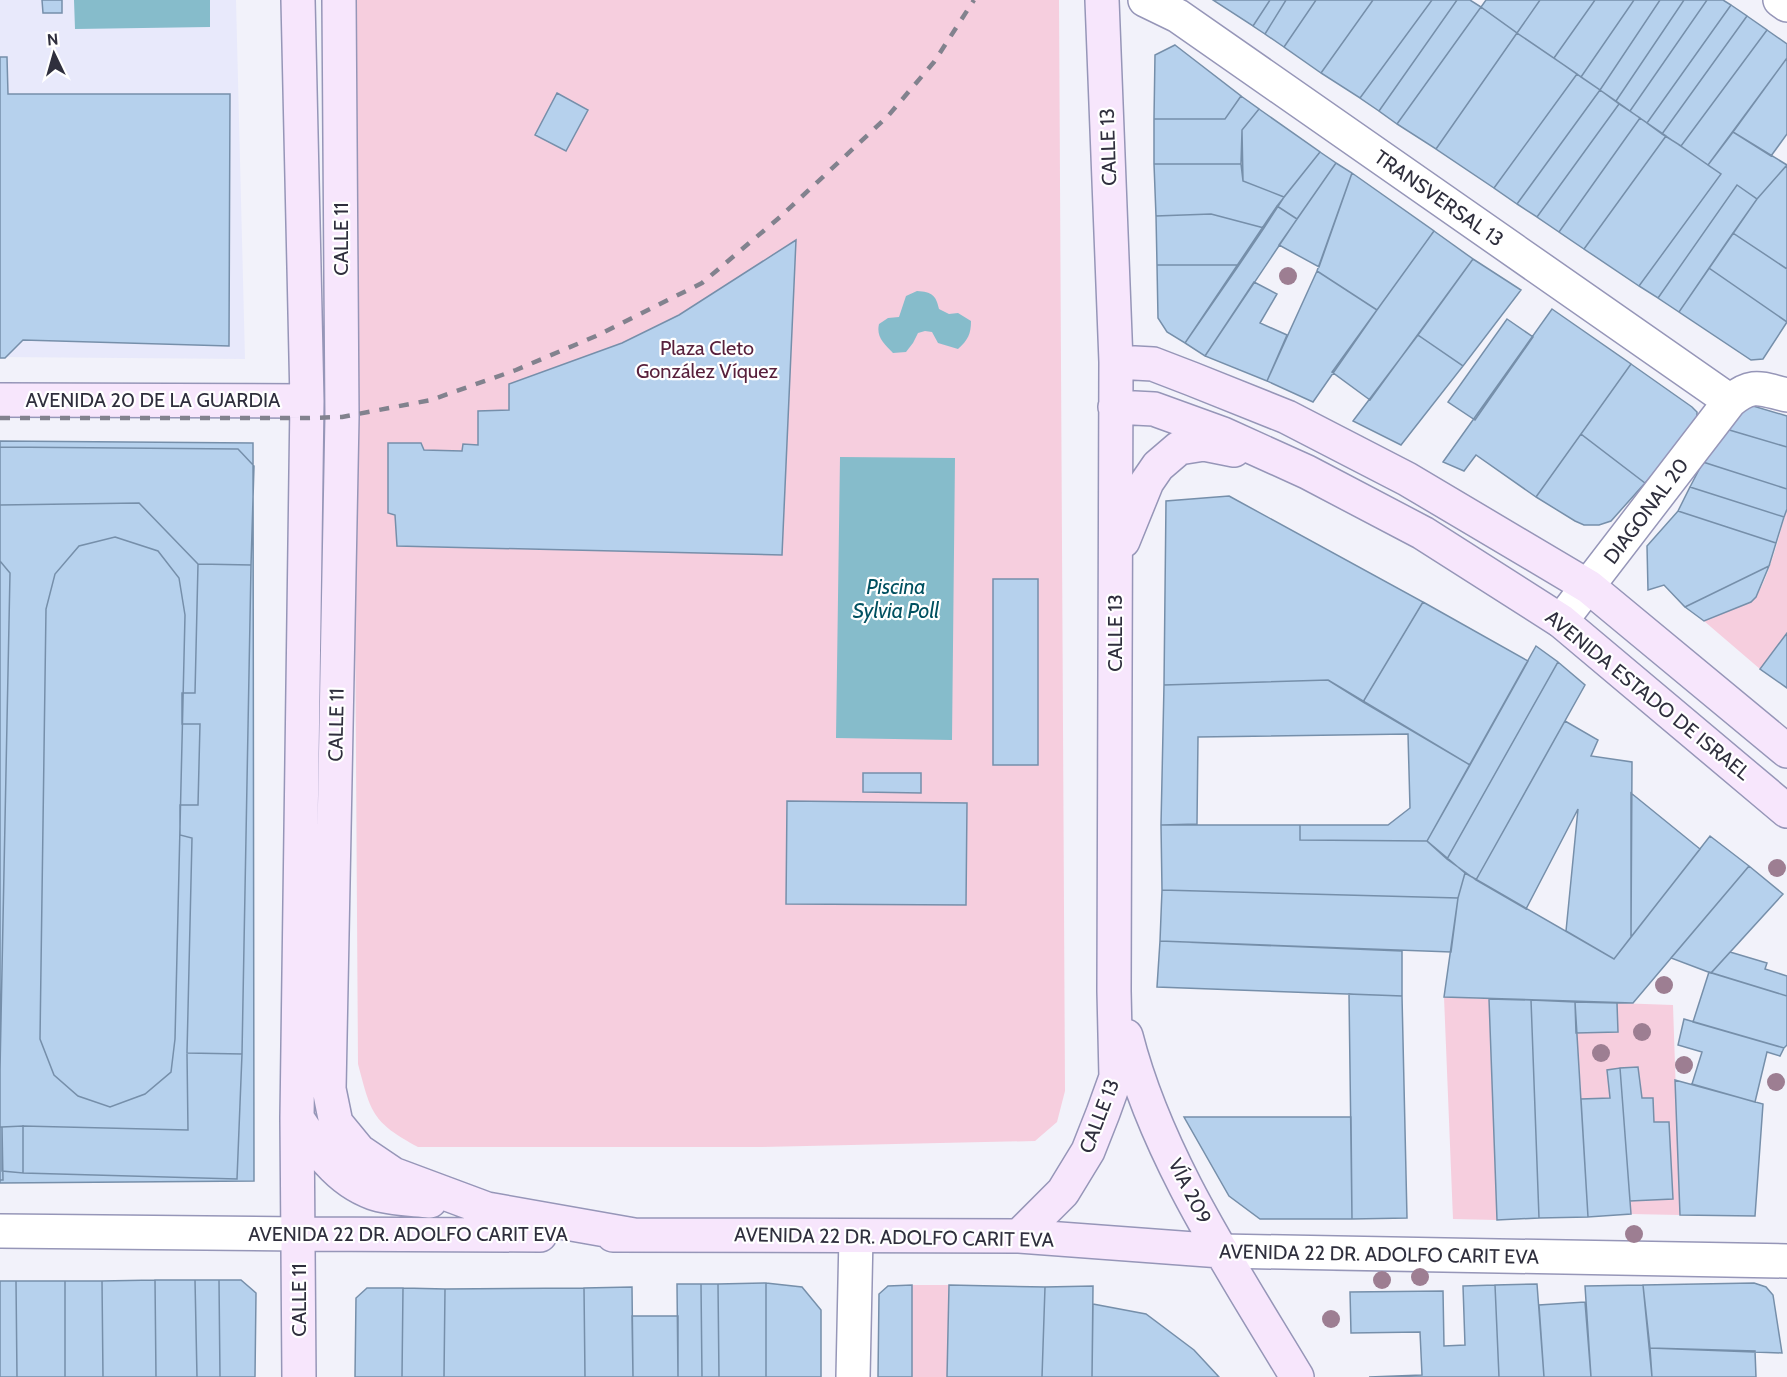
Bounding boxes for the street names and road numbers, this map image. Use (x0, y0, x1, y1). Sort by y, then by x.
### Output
street label: CALLE 13 (1095, 108, 1121, 186)
street label: TRANSVERSAL 13 (1370, 145, 1508, 251)
street label: CALLE 11 (329, 202, 353, 276)
street label: AVENIDA 20 DE LA GUARDIA (26, 388, 281, 412)
street label: DIAGONAL 20 (1599, 453, 1693, 569)
street label: CALLE 13 (1103, 594, 1127, 672)
street label: AVENIDA ESTADO DE ISRAEL (1541, 605, 1755, 785)
street label: CALLE 11 (323, 688, 349, 762)
street label: CALLE 13 (1074, 1075, 1124, 1157)
street label: VÍA 209 (1163, 1154, 1217, 1228)
street label: AVENIDA 22 DR. ADOLFO CARIT EVA (248, 1222, 569, 1246)
street label: AVENIDA 22 DR. ADOLFO CARIT EVA (734, 1222, 1055, 1252)
street label: AVENIDA 22 DR. ADOLFO CARIT EVA (1219, 1239, 1540, 1269)
street label: CALLE 11 (287, 1263, 311, 1337)

